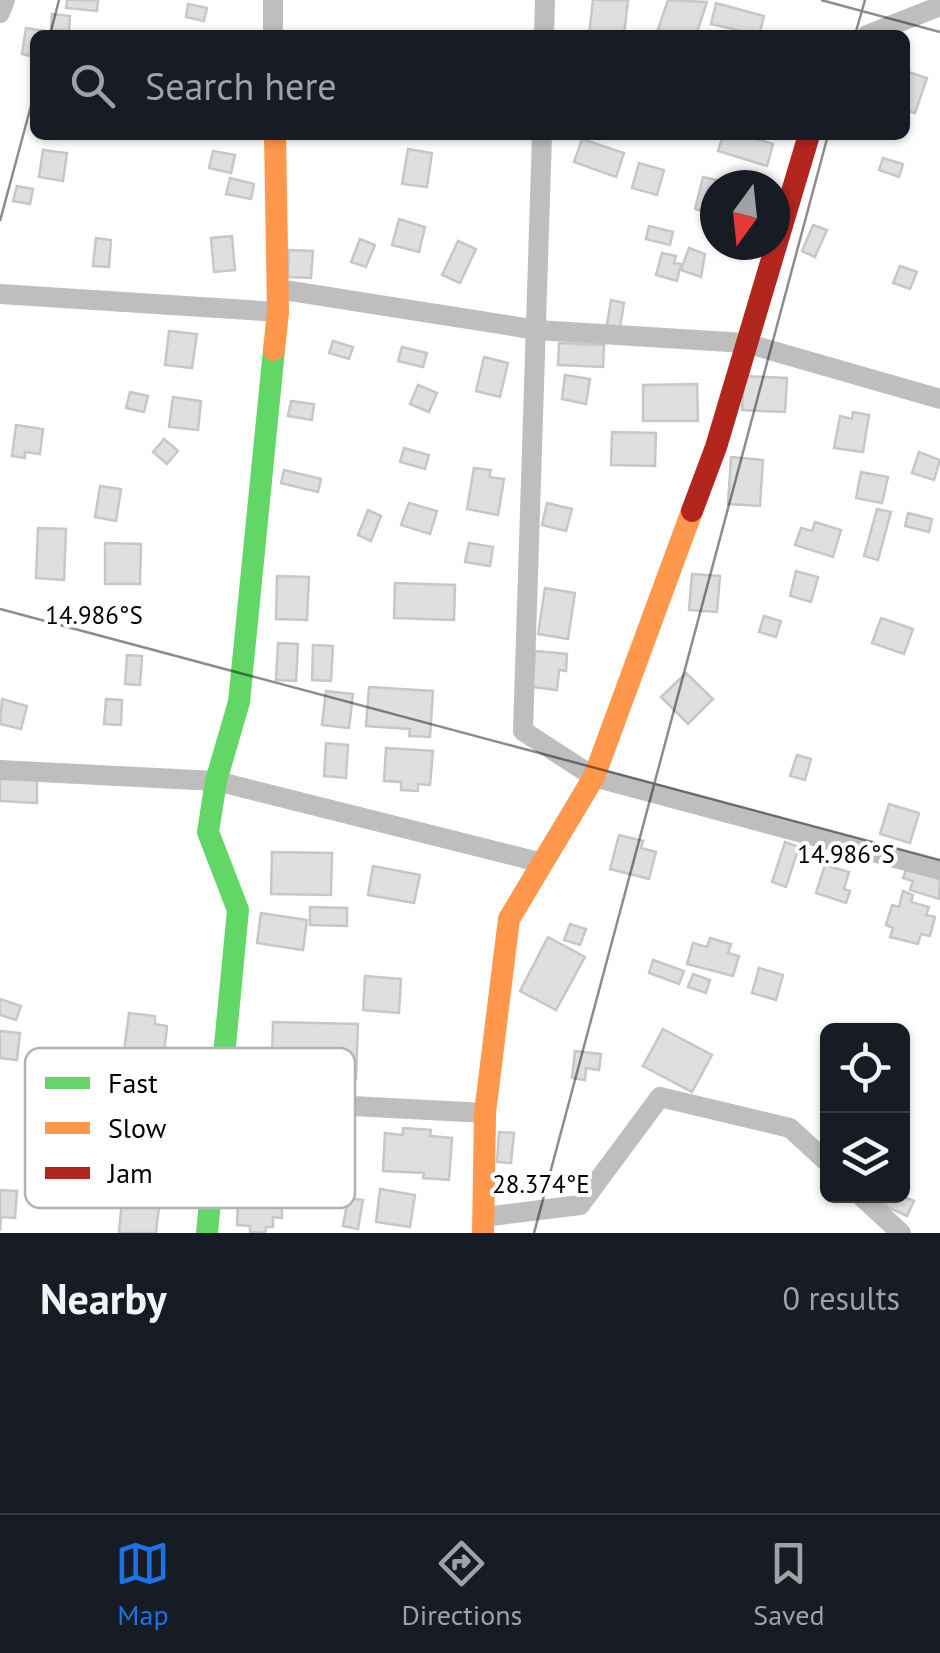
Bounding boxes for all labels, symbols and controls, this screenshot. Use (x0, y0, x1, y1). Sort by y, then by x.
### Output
search box (30, 30, 910, 140)
icon: search (65, 58, 120, 113)
text: Search here (145, 61, 337, 110)
north arrow (700, 170, 790, 260)
text: 14.986°S (45, 599, 143, 631)
text: 14.986°S (797, 838, 895, 870)
map controls (820, 1023, 910, 1203)
button: locate (820, 1023, 910, 1113)
legend (25, 1048, 355, 1208)
text: Fast (108, 1064, 158, 1101)
text: Slow (108, 1109, 167, 1146)
button: layers (820, 1113, 910, 1203)
text: Jam (107, 1154, 153, 1191)
text: 28.374°E (492, 1168, 590, 1200)
text: Nearby (40, 1271, 167, 1326)
text: 0 results (782, 1277, 900, 1319)
tab: Map (115, 1536, 170, 1633)
tab: Directions (401, 1536, 522, 1633)
tab: Saved (753, 1536, 825, 1633)

